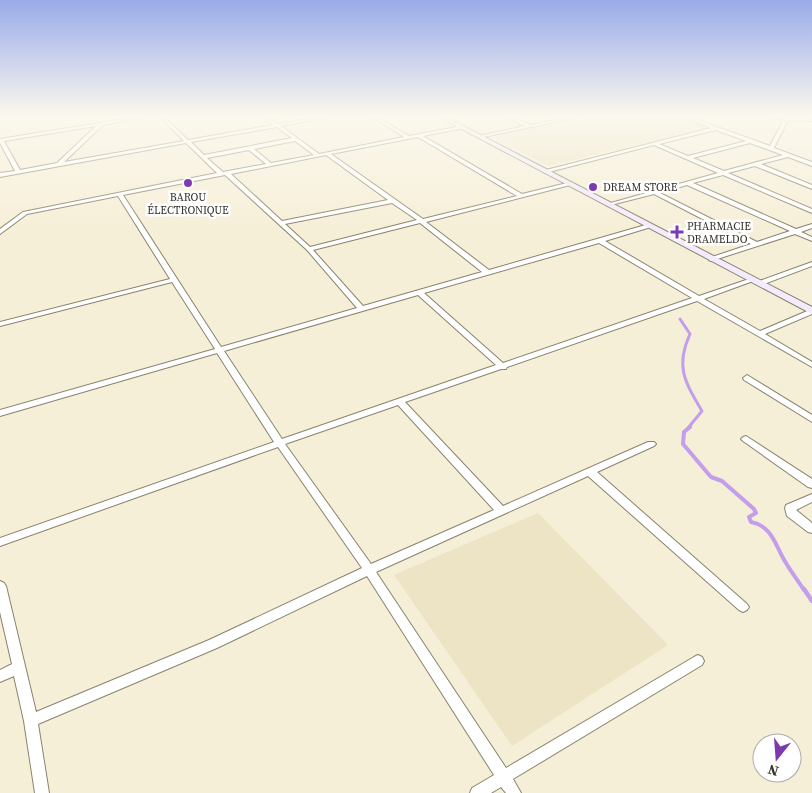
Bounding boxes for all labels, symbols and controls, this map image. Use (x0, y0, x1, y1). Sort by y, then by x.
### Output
marker: BAROU ÉLECTRONIQUE (182, 177, 194, 189)
place label: DREAM STORE (603, 180, 678, 195)
marker: DREAM STORE (587, 181, 599, 193)
place label: BAROU ÉLECTRONIQUE (147, 190, 229, 218)
place label: PHARMACIE DRAMELDO (687, 219, 751, 247)
marker: PHARMACIE DRAMELDO (671, 226, 683, 238)
north arrow (752, 733, 802, 783)
text: N (765, 759, 781, 781)

